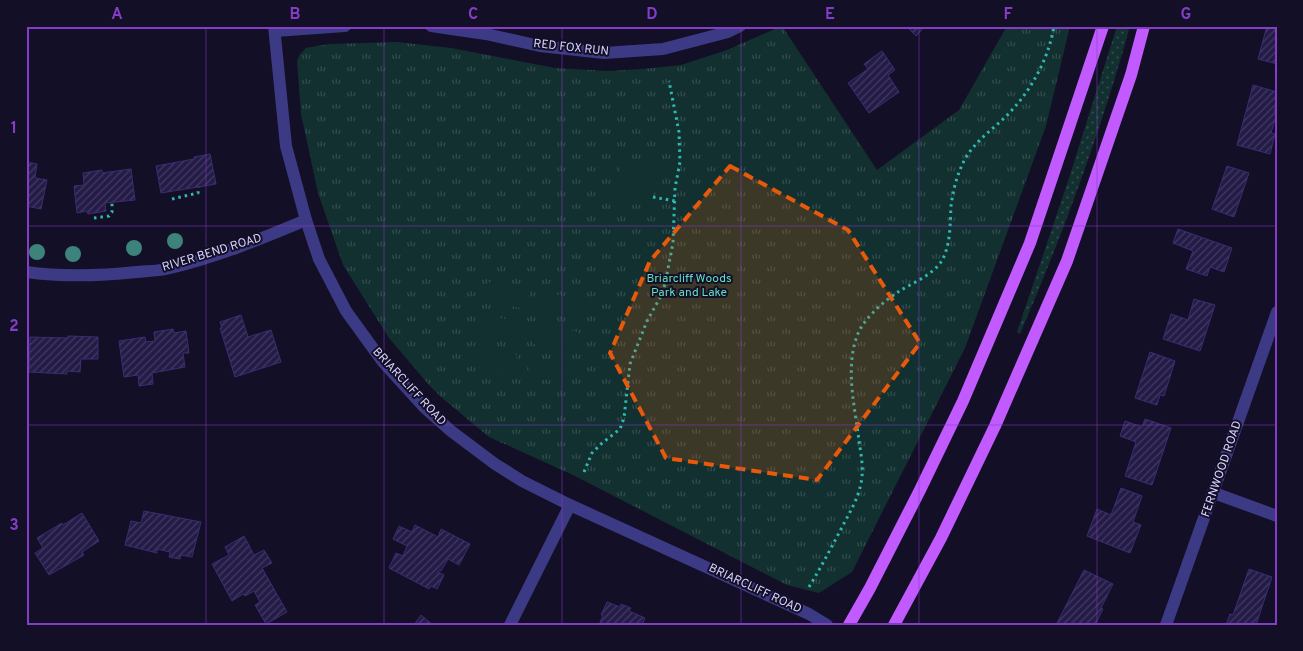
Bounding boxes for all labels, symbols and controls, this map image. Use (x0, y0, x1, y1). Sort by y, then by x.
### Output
text: A (111, 5, 123, 25)
text: B (289, 5, 301, 25)
text: C (468, 5, 478, 25)
text: D (646, 5, 658, 25)
text: E (825, 5, 835, 25)
text: F (1003, 5, 1013, 25)
text: G (1181, 5, 1191, 25)
street label: RED FOX RUN (532, 36, 610, 60)
text: 1 (11, 119, 17, 139)
street label: RIVER BEND ROAD (160, 230, 264, 276)
park label: Briarcliff Woods Park and Lake (646, 271, 732, 301)
text: 2 (9, 317, 19, 337)
street label: BRIARCLIFF ROAD (369, 345, 449, 429)
street label: FERNWOOD ROAD (1198, 419, 1246, 519)
text: 3 (9, 516, 19, 536)
street label: BRIARCLIFF ROAD (706, 560, 804, 618)

